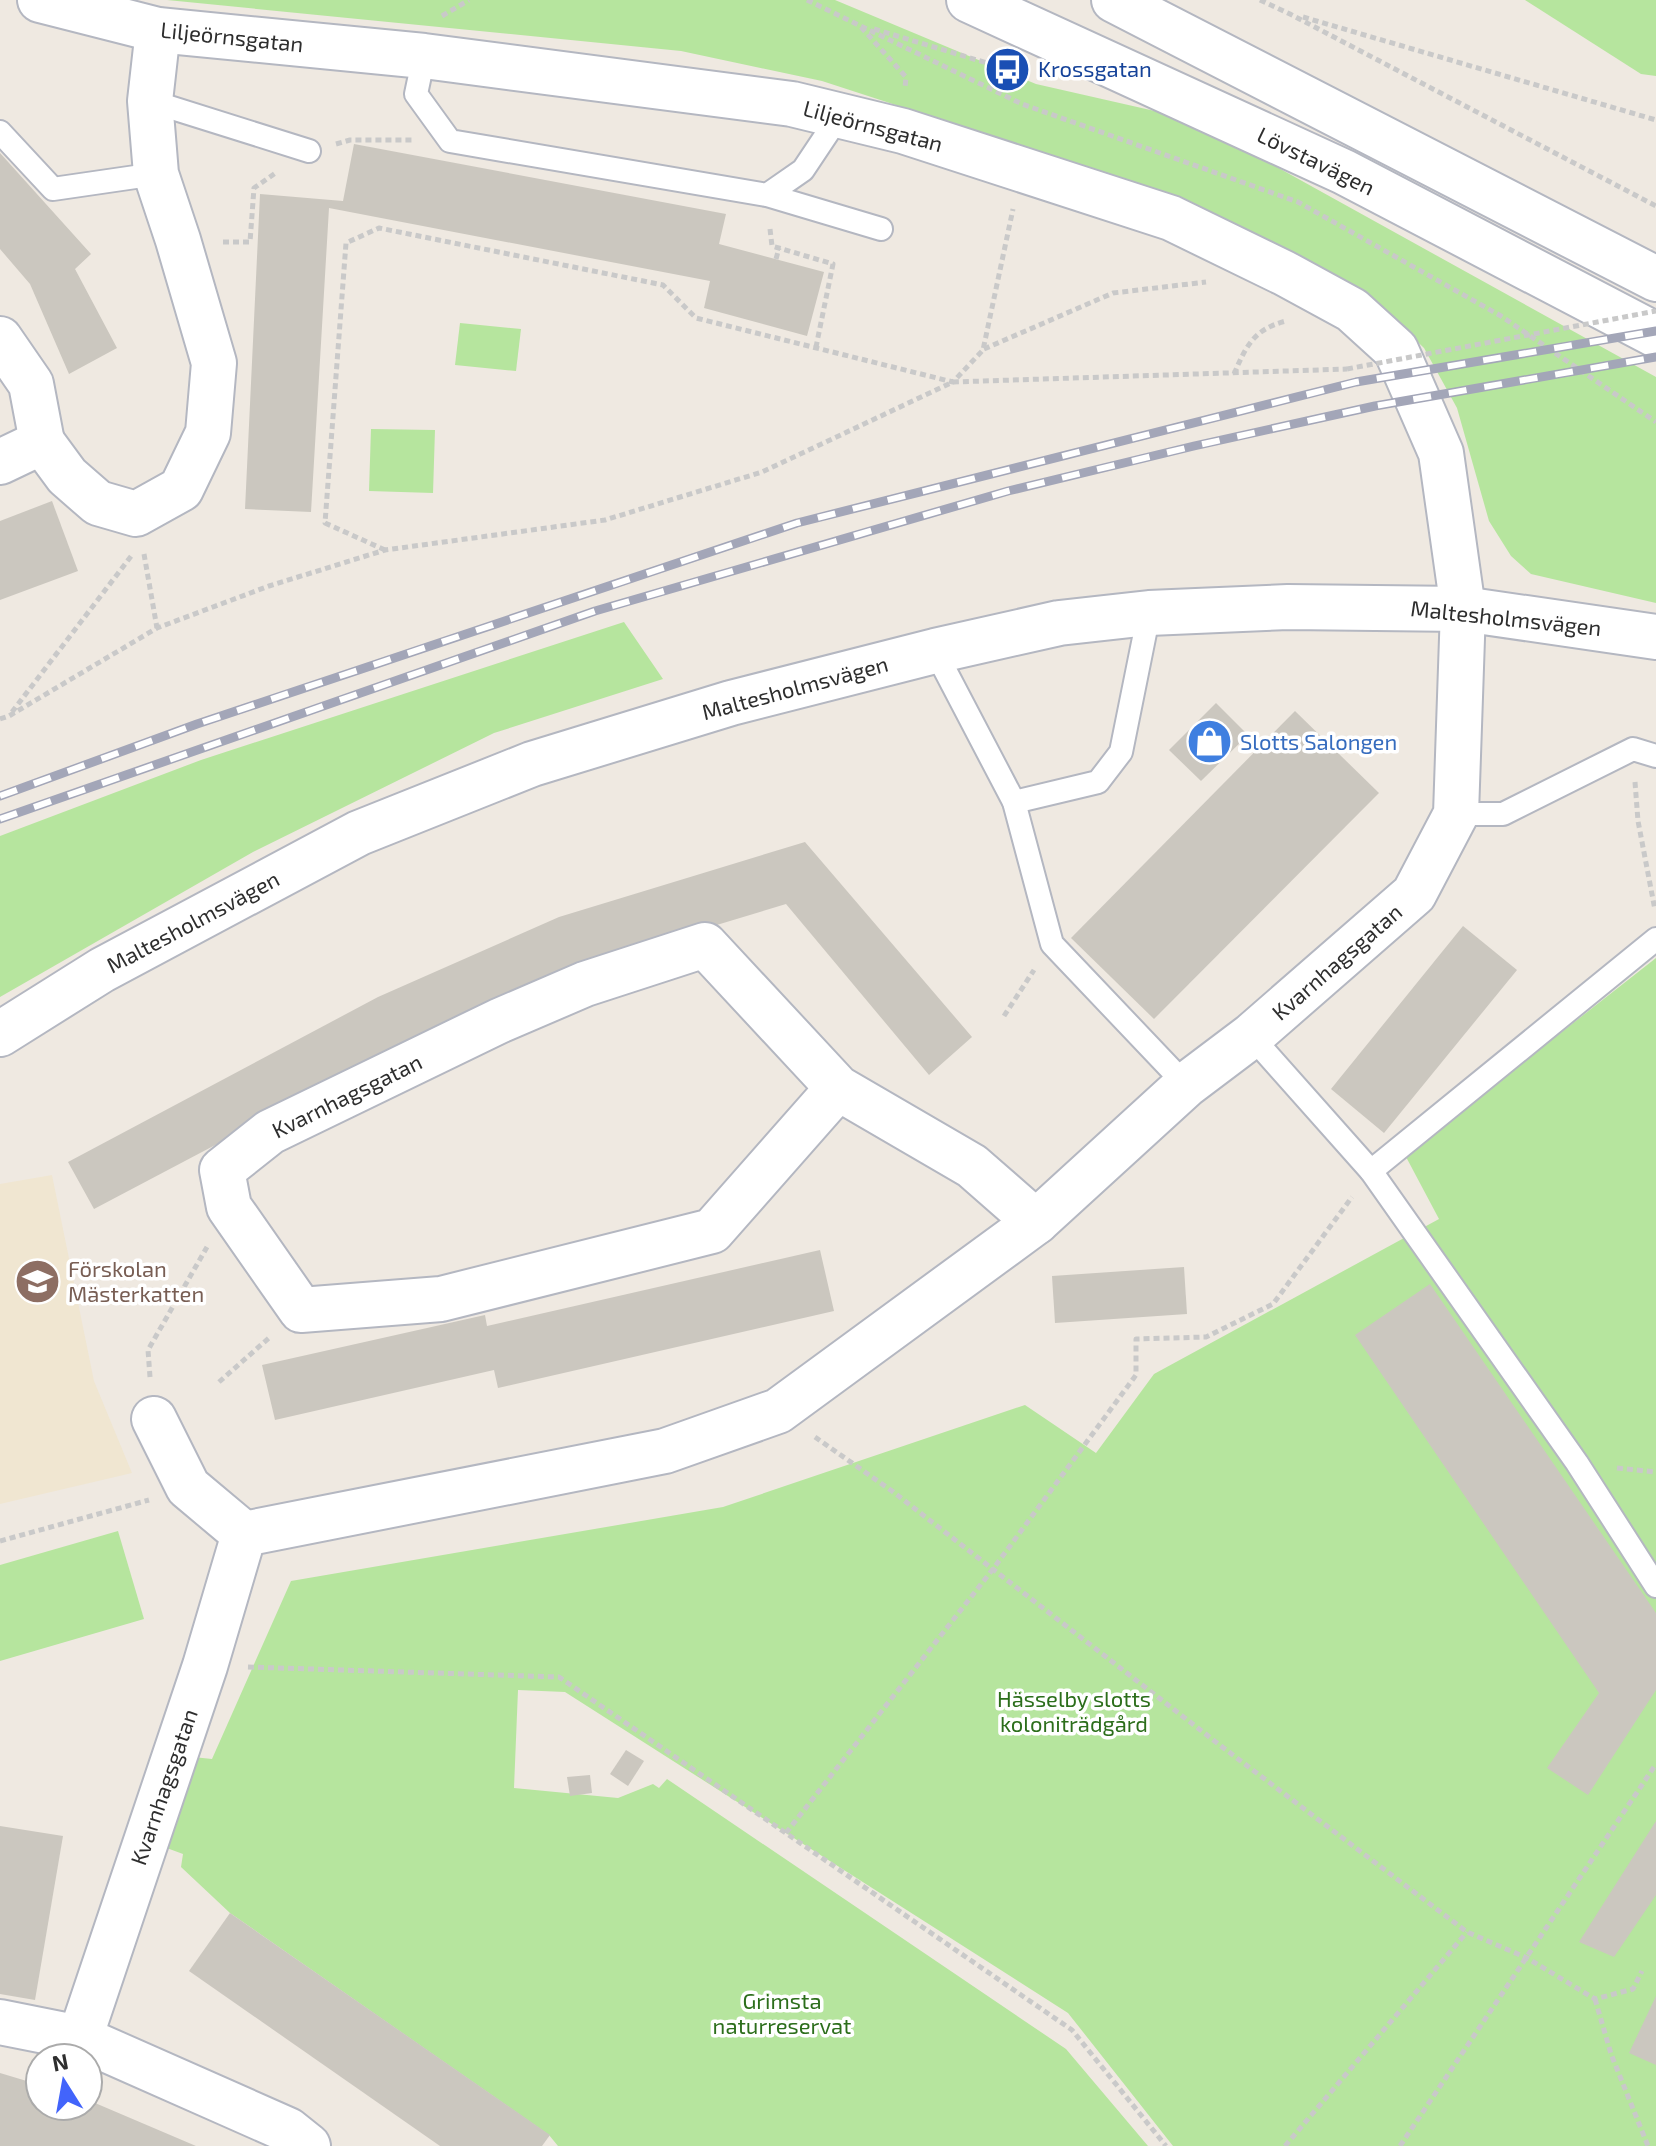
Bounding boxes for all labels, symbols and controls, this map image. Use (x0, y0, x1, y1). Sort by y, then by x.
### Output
street label: Liljeörnsgatan (159, 16, 305, 57)
bus stop icon: Krossgatan (983, 45, 1031, 93)
place label: Krossgatan (1038, 55, 1152, 81)
street label: Liljeörnsgatan (800, 94, 946, 157)
street label: Lövstavägen (1254, 121, 1379, 200)
street label: Maltesholmsvägen (1409, 594, 1603, 640)
street label: Maltesholmsvägen (699, 650, 891, 724)
shop icon: Slotts Salongen (1185, 718, 1233, 766)
place label: Slotts Salongen (1240, 728, 1397, 754)
street label: Maltesholmsvägen (102, 865, 283, 978)
street label: Kvarnhagsgatan (1266, 898, 1407, 1025)
street label: Kvarnhagsgatan (267, 1048, 426, 1143)
place label: Förskolan Mästerkatten (68, 1255, 204, 1306)
school or university icon: Förskolan Mästerkatten (13, 1258, 61, 1306)
park label: Hässelby slotts koloniträdgård (997, 1685, 1151, 1736)
street label: Kvarnhagsgatan (124, 1705, 202, 1868)
park label: Grimsta naturreservat (713, 1987, 851, 2038)
north arrow (24, 2042, 104, 2122)
text: N (50, 2047, 70, 2076)

